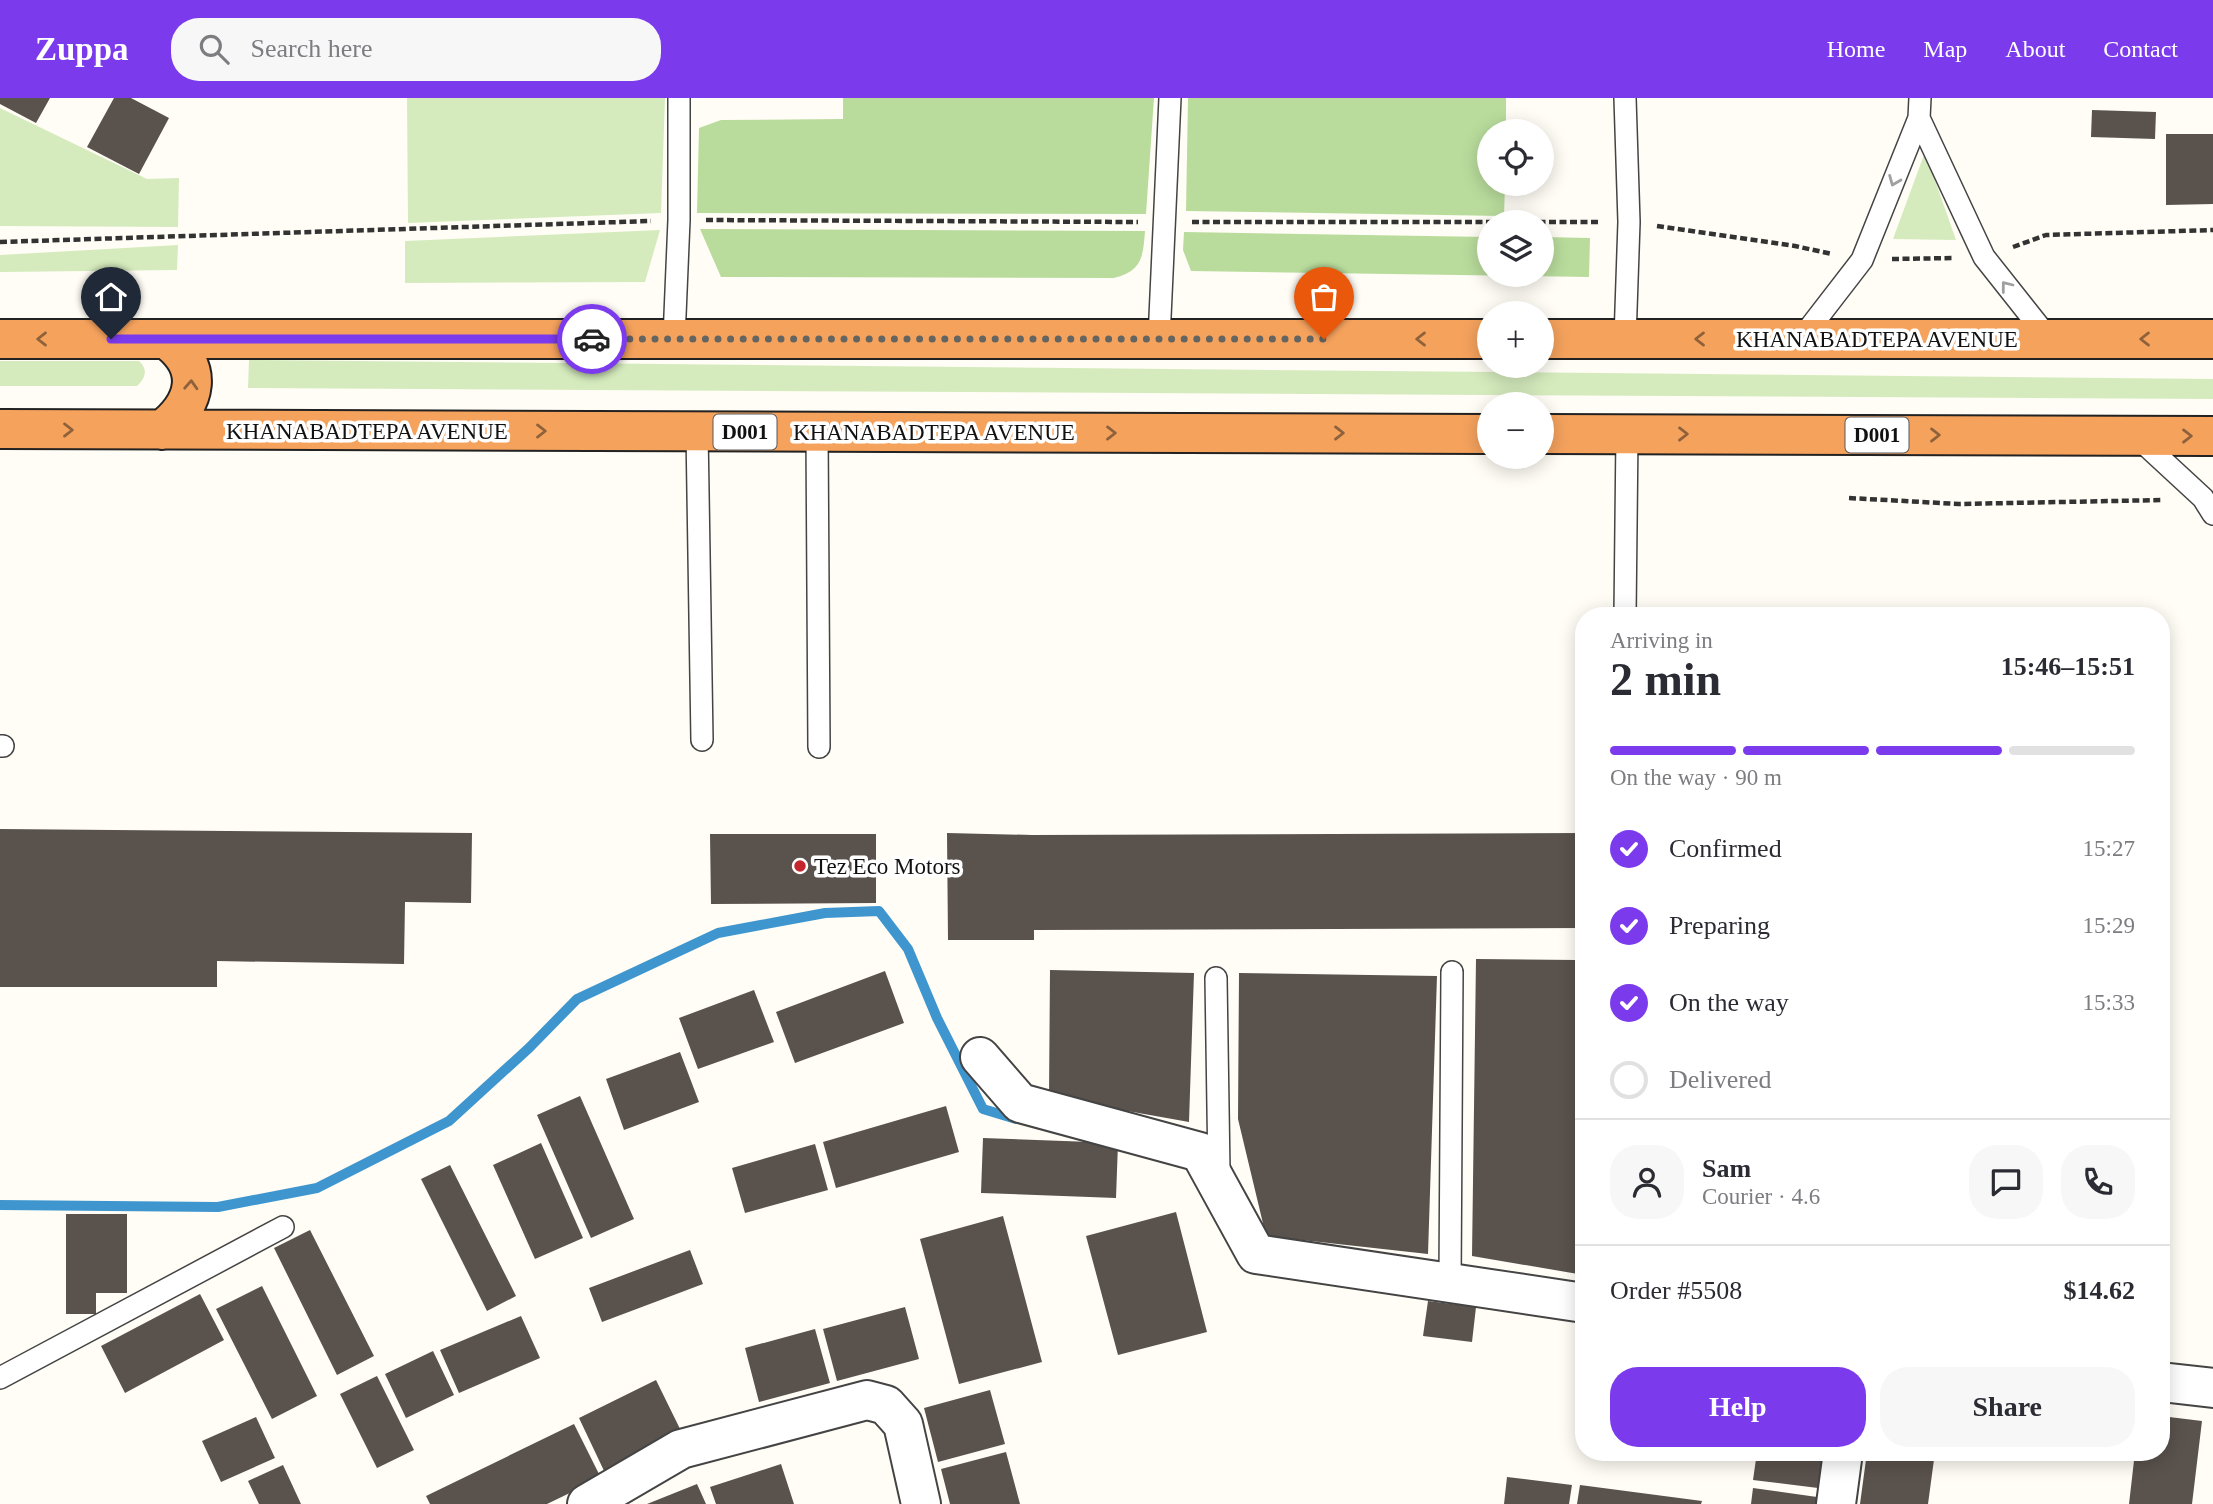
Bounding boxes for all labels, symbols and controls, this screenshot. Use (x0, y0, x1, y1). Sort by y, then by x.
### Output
search box (171, 18, 661, 81)
icon: search (195, 30, 233, 68)
text: Zuppa (35, 31, 129, 67)
text: Search here (251, 34, 373, 63)
text: Home (1827, 36, 1885, 62)
text: Map (1923, 36, 1967, 62)
text: About (2005, 36, 2065, 62)
text: Contact (2103, 36, 2178, 62)
map controls (1477, 119, 1554, 469)
button: locate (1477, 119, 1554, 196)
one-way arrow (1888, 174, 1902, 186)
button: layers (1477, 210, 1554, 287)
pin (81, 267, 141, 339)
pin (1294, 267, 1354, 339)
icon: home (92, 278, 130, 316)
icon: bag (1305, 278, 1343, 316)
one-way arrow (2002, 281, 2015, 293)
button: + (1477, 301, 1554, 378)
courier (557, 304, 627, 374)
icon: car (573, 320, 611, 358)
street label: KHANABADTEPA AVENUE (1736, 327, 2018, 352)
one-way arrow (36, 331, 47, 347)
one-way arrow (1415, 331, 1426, 347)
one-way arrow (1694, 331, 1704, 347)
one-way arrow (2139, 331, 2149, 347)
one-way arrow (183, 379, 198, 390)
button: − (1477, 392, 1554, 469)
road number: D001 (714, 414, 776, 450)
road number: D001 (1846, 418, 1909, 452)
street label: KHANABADTEPA AVENUE (226, 419, 508, 444)
street label: KHANABADTEPA AVENUE (793, 420, 1075, 445)
one-way arrow (63, 422, 74, 438)
one-way arrow (536, 423, 546, 439)
one-way arrow (1106, 425, 1117, 441)
one-way arrow (1334, 425, 1344, 441)
one-way arrow (1679, 426, 1689, 442)
one-way arrow (1931, 427, 1941, 443)
one-way arrow (2183, 428, 2193, 444)
text: Arriving in (1610, 628, 1713, 653)
text: 15:46–15:51 (2001, 652, 2135, 681)
text: 2 min (1610, 654, 1721, 705)
text: On the way · 90 m (1610, 765, 1782, 790)
icon: check (1610, 830, 1648, 868)
text: Confirmed (1669, 834, 1782, 863)
text: 15:27 (2083, 836, 2135, 861)
place label: Tez Eco Motors (814, 854, 961, 879)
marker: Tez Eco Motors (792, 858, 808, 874)
icon: check (1610, 907, 1648, 945)
text: Preparing (1669, 911, 1770, 940)
text: 15:29 (2083, 913, 2135, 938)
icon: check (1610, 984, 1648, 1022)
text: On the way (1669, 988, 1789, 1017)
text: 15:33 (2083, 990, 2135, 1015)
text: Delivered (1669, 1065, 1772, 1094)
button: person (1610, 1145, 1684, 1219)
button: chat (1969, 1145, 2043, 1219)
button: phone (2061, 1145, 2135, 1219)
text: Sam (1702, 1154, 1751, 1183)
text: Courier · 4.6 (1702, 1184, 1820, 1209)
text: Order #5508 (1610, 1276, 1742, 1305)
text: $14.62 (2064, 1276, 2135, 1305)
button: Help (1610, 1367, 1866, 1447)
button: Share (1880, 1367, 2135, 1447)

